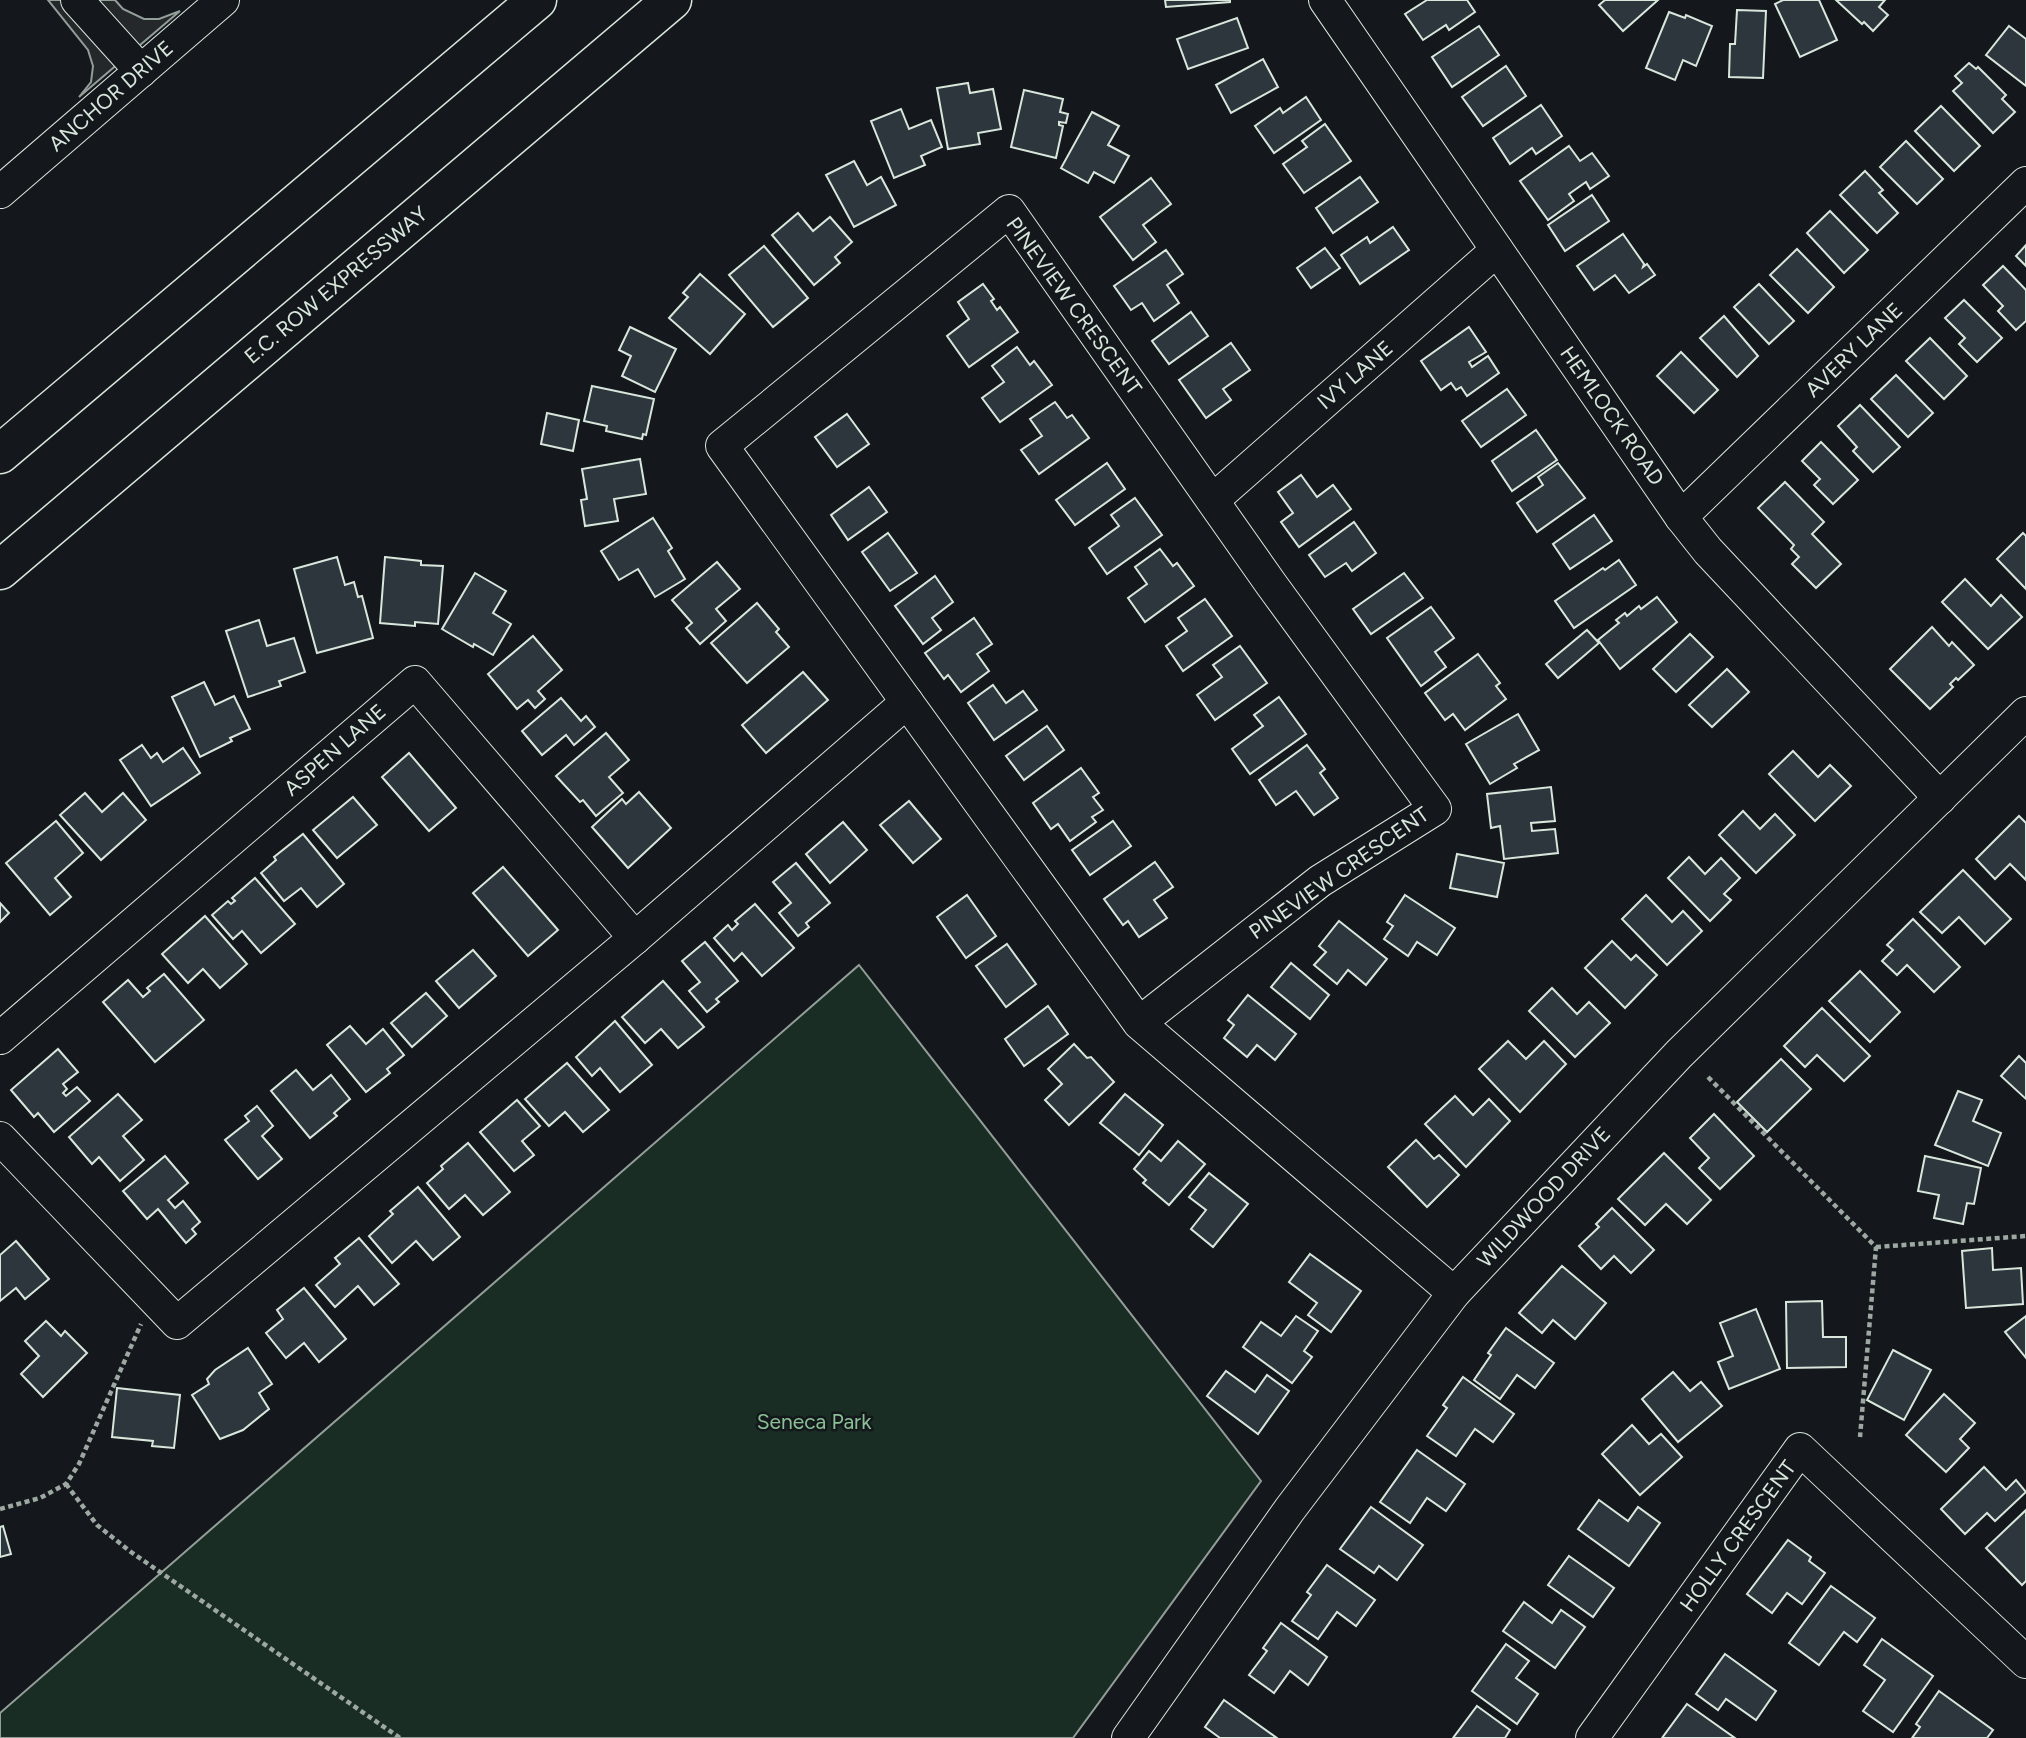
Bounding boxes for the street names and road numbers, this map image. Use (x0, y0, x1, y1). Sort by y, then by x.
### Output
street label: ANCHOR DRIVE (43, 35, 178, 156)
street label: E.C. ROW EXPRESSWAY (239, 201, 432, 368)
street label: PINEVIEW CRESCENT (1002, 212, 1148, 400)
street label: AVERY LANE (1800, 297, 1907, 402)
street label: IVY LANE (1312, 335, 1398, 414)
street label: HEMLOCK ROAD (1555, 341, 1670, 490)
street label: ASPEN LANE (279, 699, 391, 801)
street label: PINEVIEW CRESCENT (1244, 801, 1434, 944)
street label: WILDWOOD DRIVE (1472, 1121, 1615, 1272)
street label: HOLLY CRESCENT (1674, 1455, 1801, 1616)

